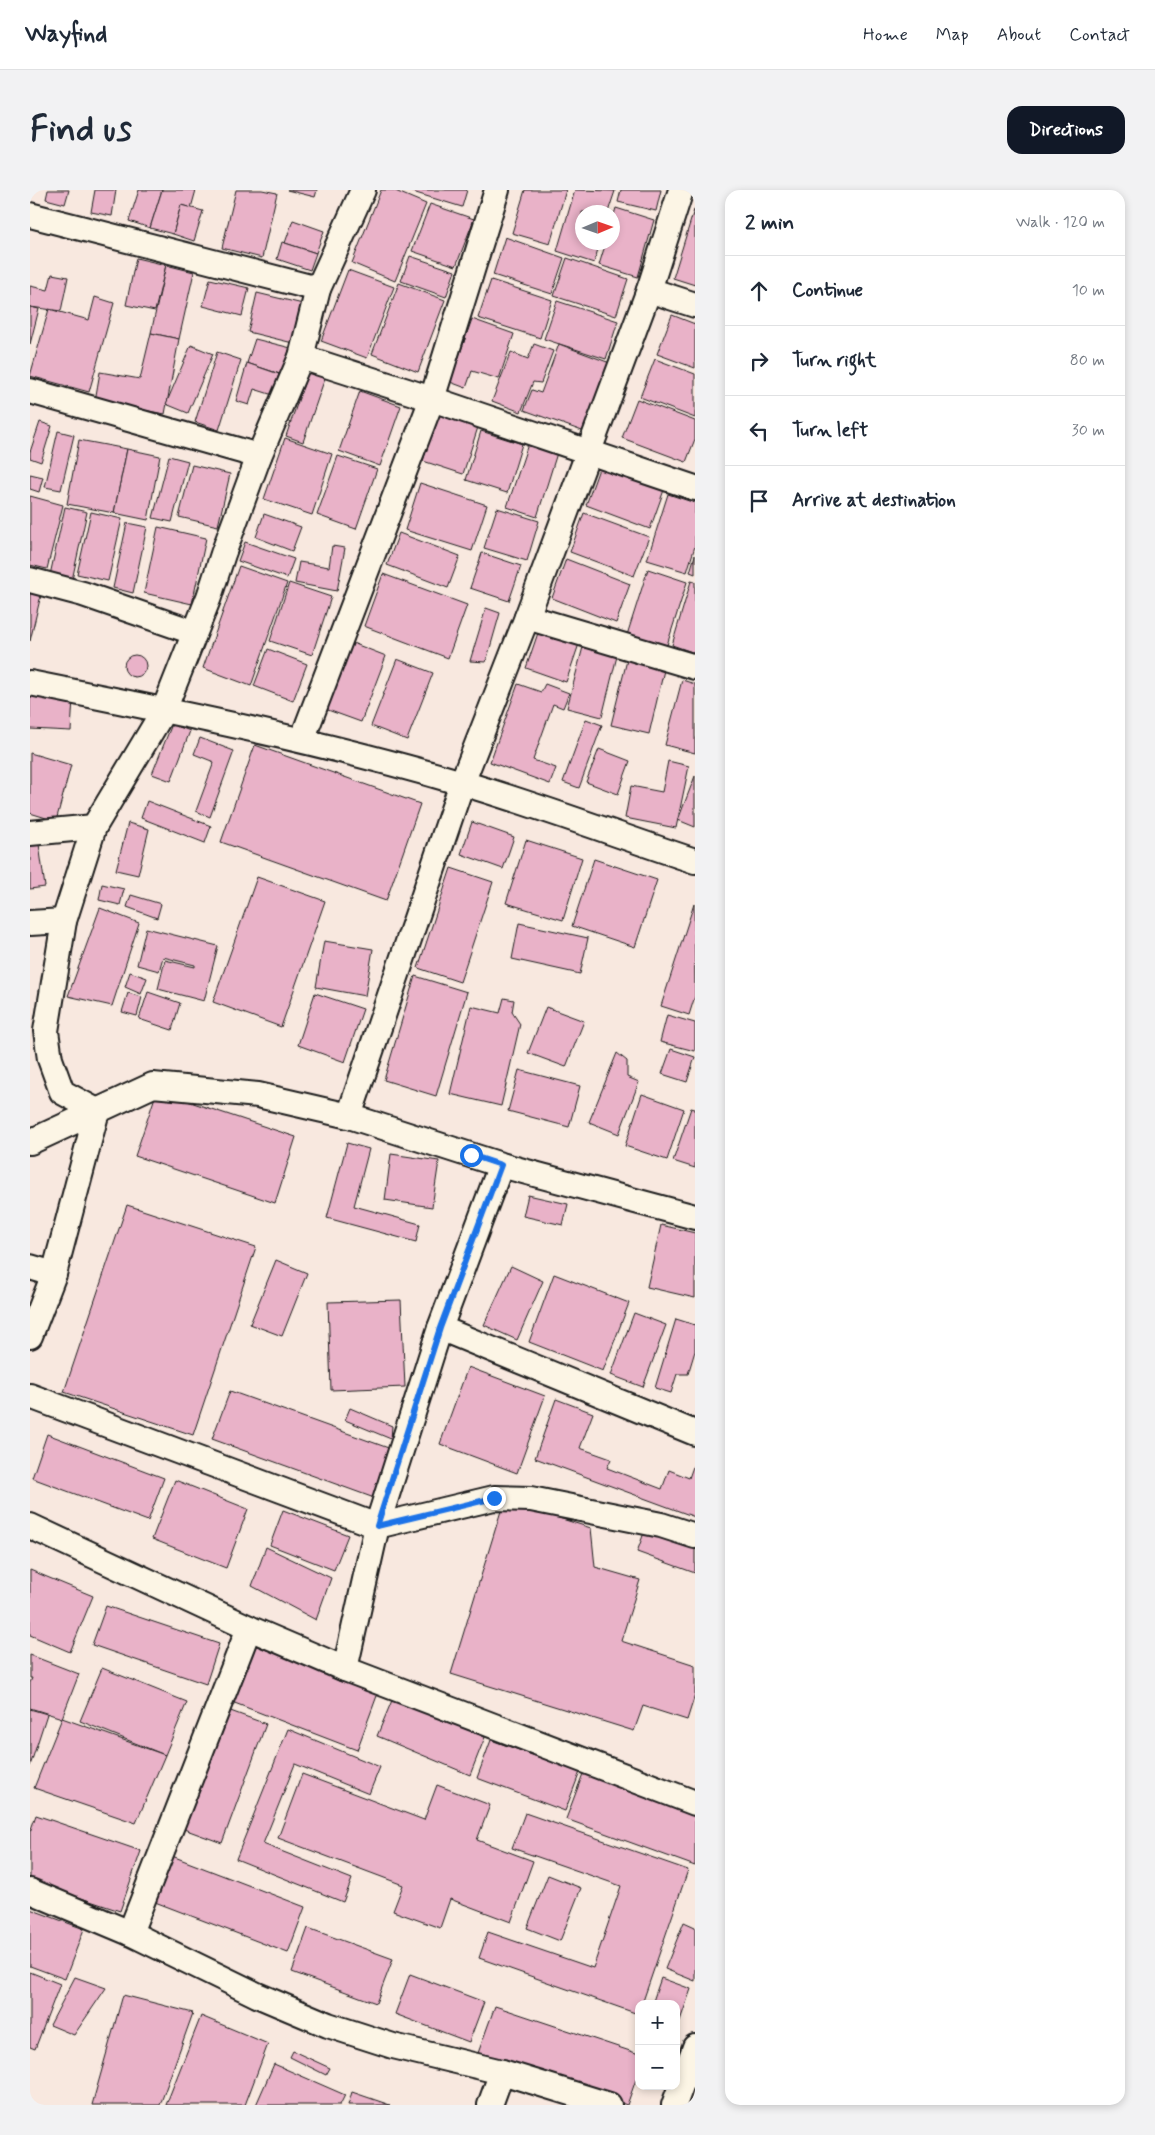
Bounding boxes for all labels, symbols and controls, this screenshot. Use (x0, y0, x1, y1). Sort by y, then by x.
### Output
text: Wayfind (25, 19, 107, 50)
text: Home (863, 23, 908, 47)
text: Map (936, 23, 969, 47)
text: About (997, 23, 1041, 47)
text: Contact (1069, 23, 1130, 47)
button: Directions (1007, 106, 1125, 154)
text: Find us (30, 107, 132, 153)
north arrow (575, 205, 620, 250)
text: 2 min (745, 209, 794, 237)
text: Walk · 120 m (1016, 212, 1105, 233)
icon: ahead (745, 277, 773, 305)
text: Continue (792, 278, 863, 303)
text: 10 m (1072, 280, 1105, 301)
icon: right (745, 347, 773, 375)
text: Turn right (792, 348, 876, 373)
text: 80 m (1070, 350, 1105, 371)
icon: left (745, 417, 773, 445)
text: Turn left (792, 418, 868, 443)
text: 30 m (1072, 420, 1105, 441)
icon: arrive (745, 487, 773, 515)
text: Arrive at destination (792, 488, 956, 513)
route start (460, 1144, 483, 1167)
route end (483, 1487, 506, 1510)
map controls (635, 2000, 680, 2090)
button: + (635, 2000, 680, 2045)
button: − (635, 2045, 680, 2090)

